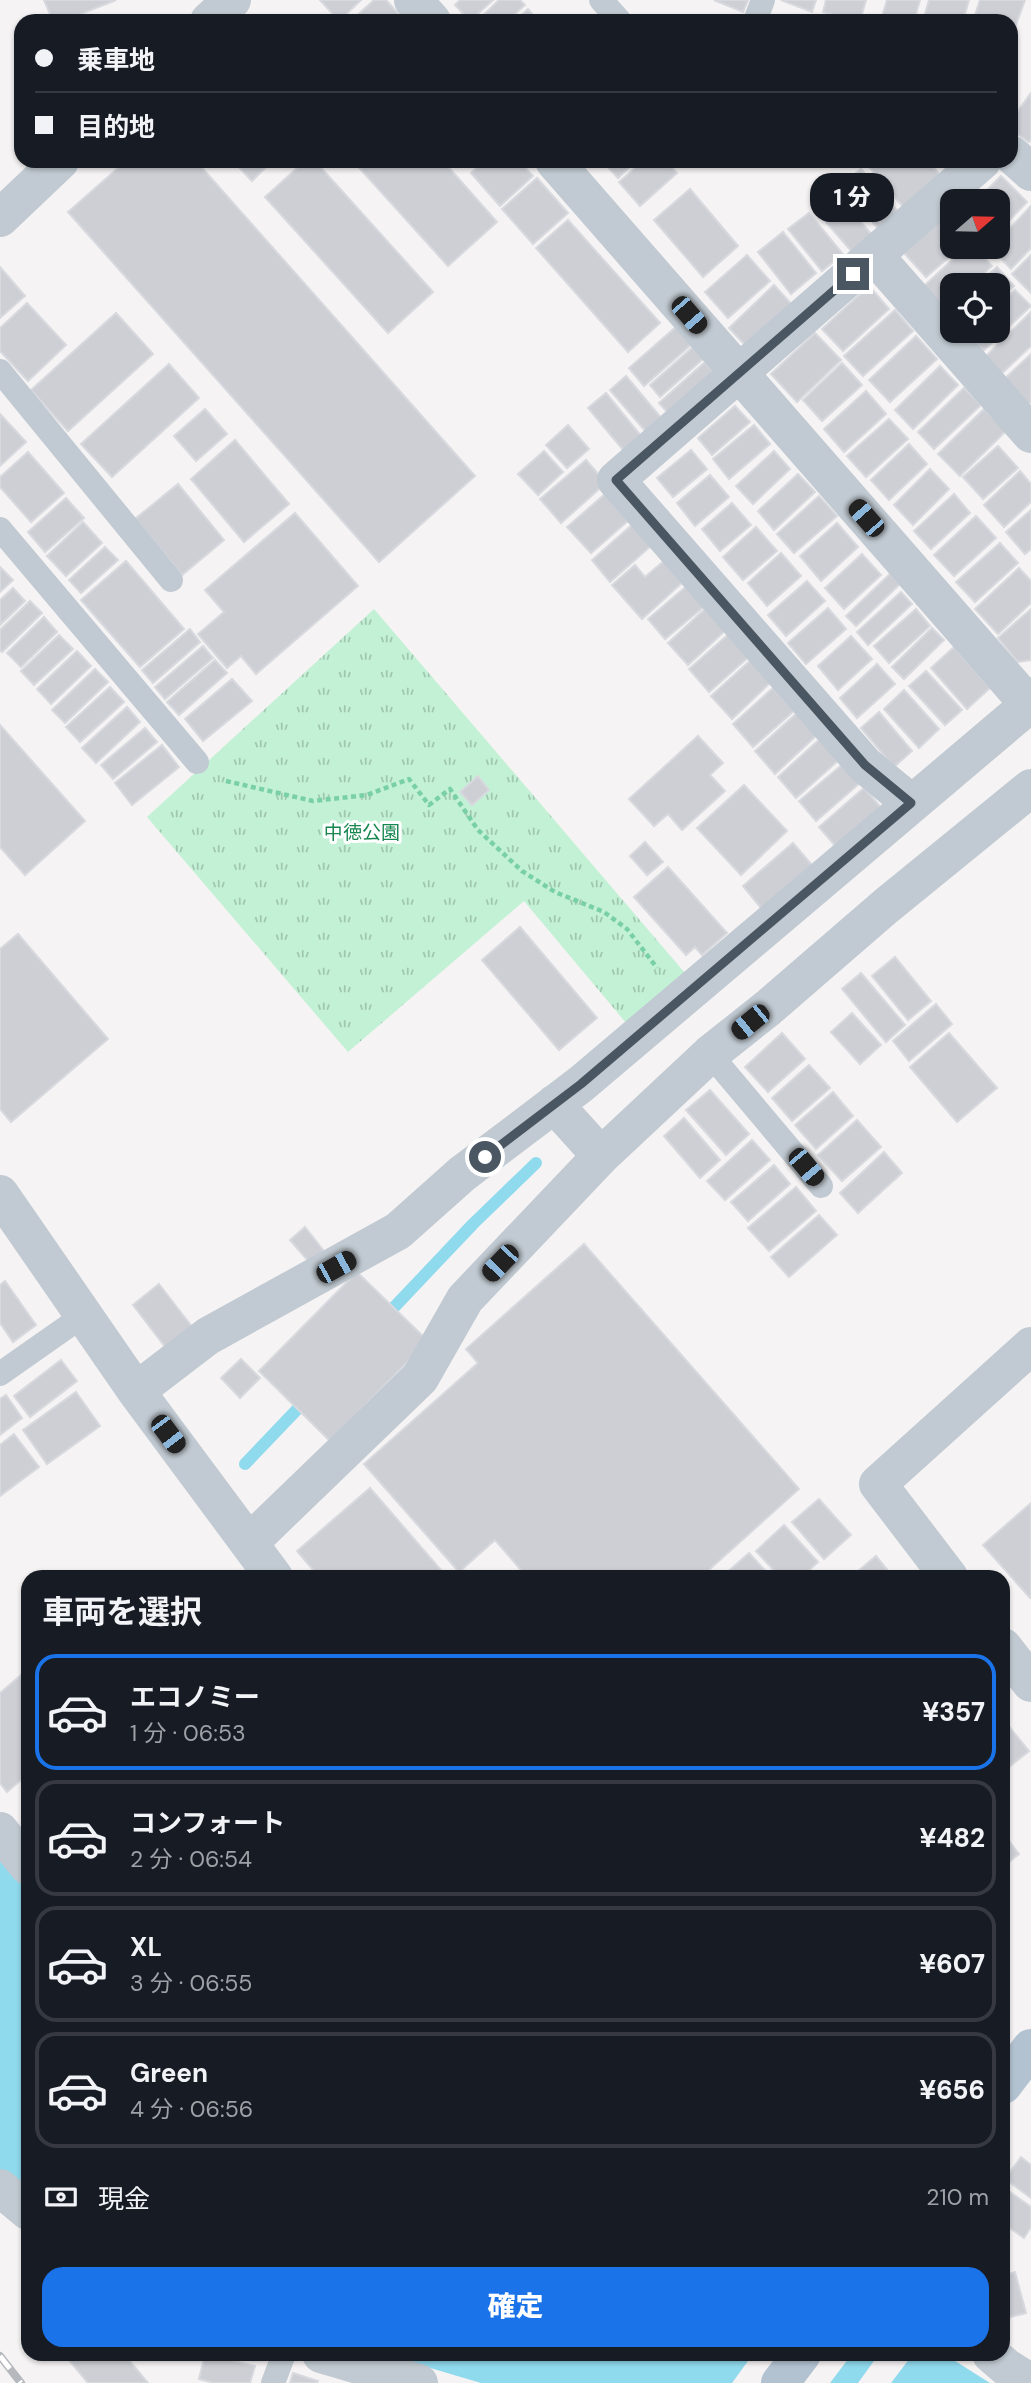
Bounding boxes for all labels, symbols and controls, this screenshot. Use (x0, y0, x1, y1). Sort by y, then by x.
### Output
text: 乗車地 (77, 43, 155, 77)
text: 目的地 (77, 110, 155, 144)
callout: 1 分 (811, 173, 895, 222)
text: 1 分 (834, 182, 870, 212)
north arrow (940, 189, 1010, 259)
map controls (940, 189, 1010, 343)
route end (837, 258, 869, 290)
button: locate (940, 273, 1010, 343)
car (668, 292, 711, 338)
car (845, 495, 888, 541)
park label: 中徳公園 (324, 820, 400, 845)
car (728, 1001, 773, 1043)
route start (469, 1141, 501, 1173)
car (785, 1144, 828, 1190)
car (478, 1241, 523, 1285)
car (313, 1248, 360, 1286)
car (147, 1411, 190, 1457)
text: 車両を選択 (42, 1591, 202, 1633)
text: エコノミー (130, 1680, 260, 1714)
icon: car (46, 1681, 109, 1744)
text: ¥357 (922, 1695, 985, 1729)
text: 1 分 · 06:53 (130, 1718, 246, 1748)
text: コンフォート (130, 1806, 285, 1840)
icon: car (46, 1807, 109, 1870)
text: ¥482 (920, 1821, 985, 1855)
text: 2 分 · 06:54 (130, 1844, 252, 1874)
text: XL (130, 1930, 162, 1964)
icon: car (46, 1933, 109, 1996)
text: ¥607 (919, 1947, 985, 1981)
text: 3 分 · 06:55 (130, 1968, 252, 1998)
text: Green (130, 2056, 208, 2090)
icon: car (46, 2059, 109, 2122)
text: ¥656 (919, 2073, 985, 2107)
text: 4 分 · 06:56 (130, 2094, 253, 2124)
icon: cash (42, 2178, 80, 2216)
text: 現金 (98, 2182, 150, 2216)
text: 210 m (926, 2182, 989, 2212)
button: 確定 (42, 2267, 989, 2347)

